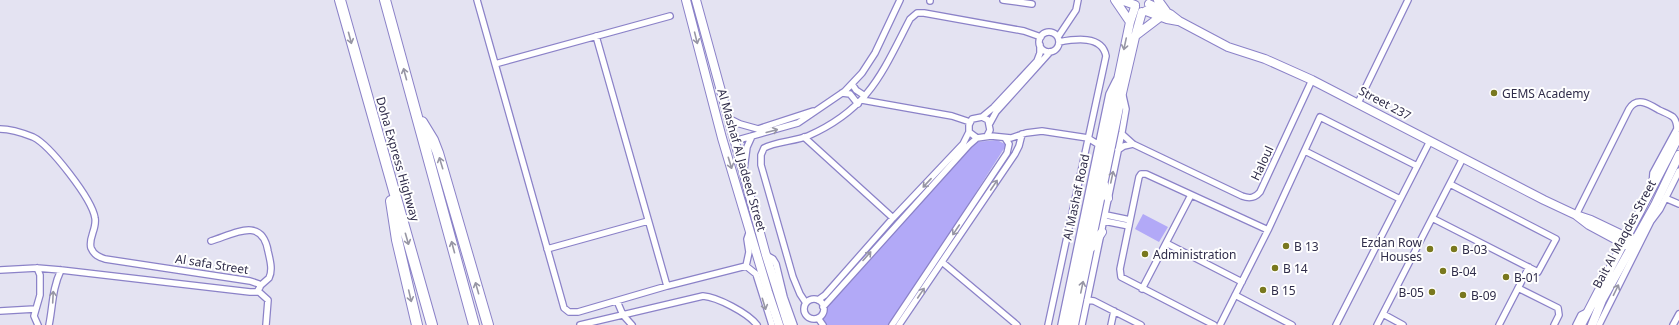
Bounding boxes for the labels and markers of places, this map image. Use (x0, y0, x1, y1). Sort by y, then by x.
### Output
place label: GEMS Academy (1502, 85, 1591, 102)
marker: GEMS Academy (1489, 88, 1499, 98)
place label: Ezdan Row Houses (1361, 234, 1423, 265)
place label: B 13 (1294, 238, 1319, 255)
marker: B 13 (1281, 241, 1291, 251)
place label: B-03 (1462, 241, 1488, 258)
marker: Ezdan Row Houses (1425, 244, 1435, 254)
marker: B-03 (1449, 244, 1459, 254)
place label: Administration (1153, 246, 1237, 263)
marker: Administration (1140, 249, 1150, 259)
place label: B 14 (1283, 260, 1308, 277)
marker: B 14 (1270, 263, 1280, 273)
place label: B-04 (1451, 263, 1477, 280)
marker: B-04 (1438, 266, 1448, 276)
place label: B-01 (1514, 269, 1539, 286)
marker: B-01 (1501, 272, 1511, 282)
place label: B 15 (1271, 282, 1296, 299)
place label: B-05 (1399, 284, 1424, 301)
marker: B 15 (1258, 285, 1268, 295)
marker: B-05 (1427, 287, 1437, 297)
place label: B-09 (1471, 287, 1497, 304)
marker: B-09 (1458, 290, 1468, 300)

